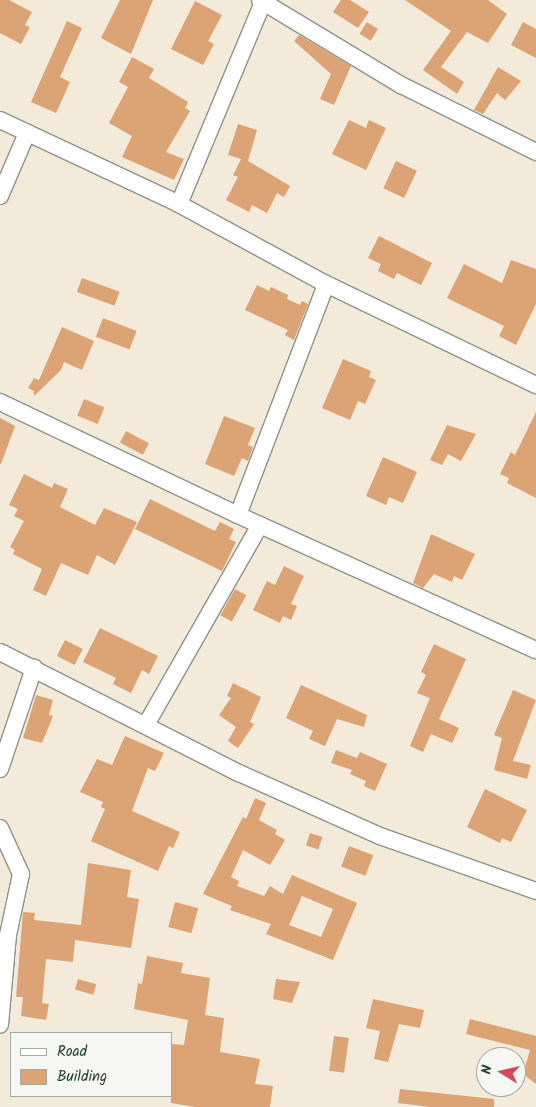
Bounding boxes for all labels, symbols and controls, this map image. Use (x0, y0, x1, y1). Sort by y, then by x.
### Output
legend (10, 1032, 172, 1097)
text: Road (57, 1040, 87, 1064)
north arrow (476, 1047, 526, 1097)
text: N (476, 1064, 499, 1076)
text: Building (57, 1065, 107, 1089)

